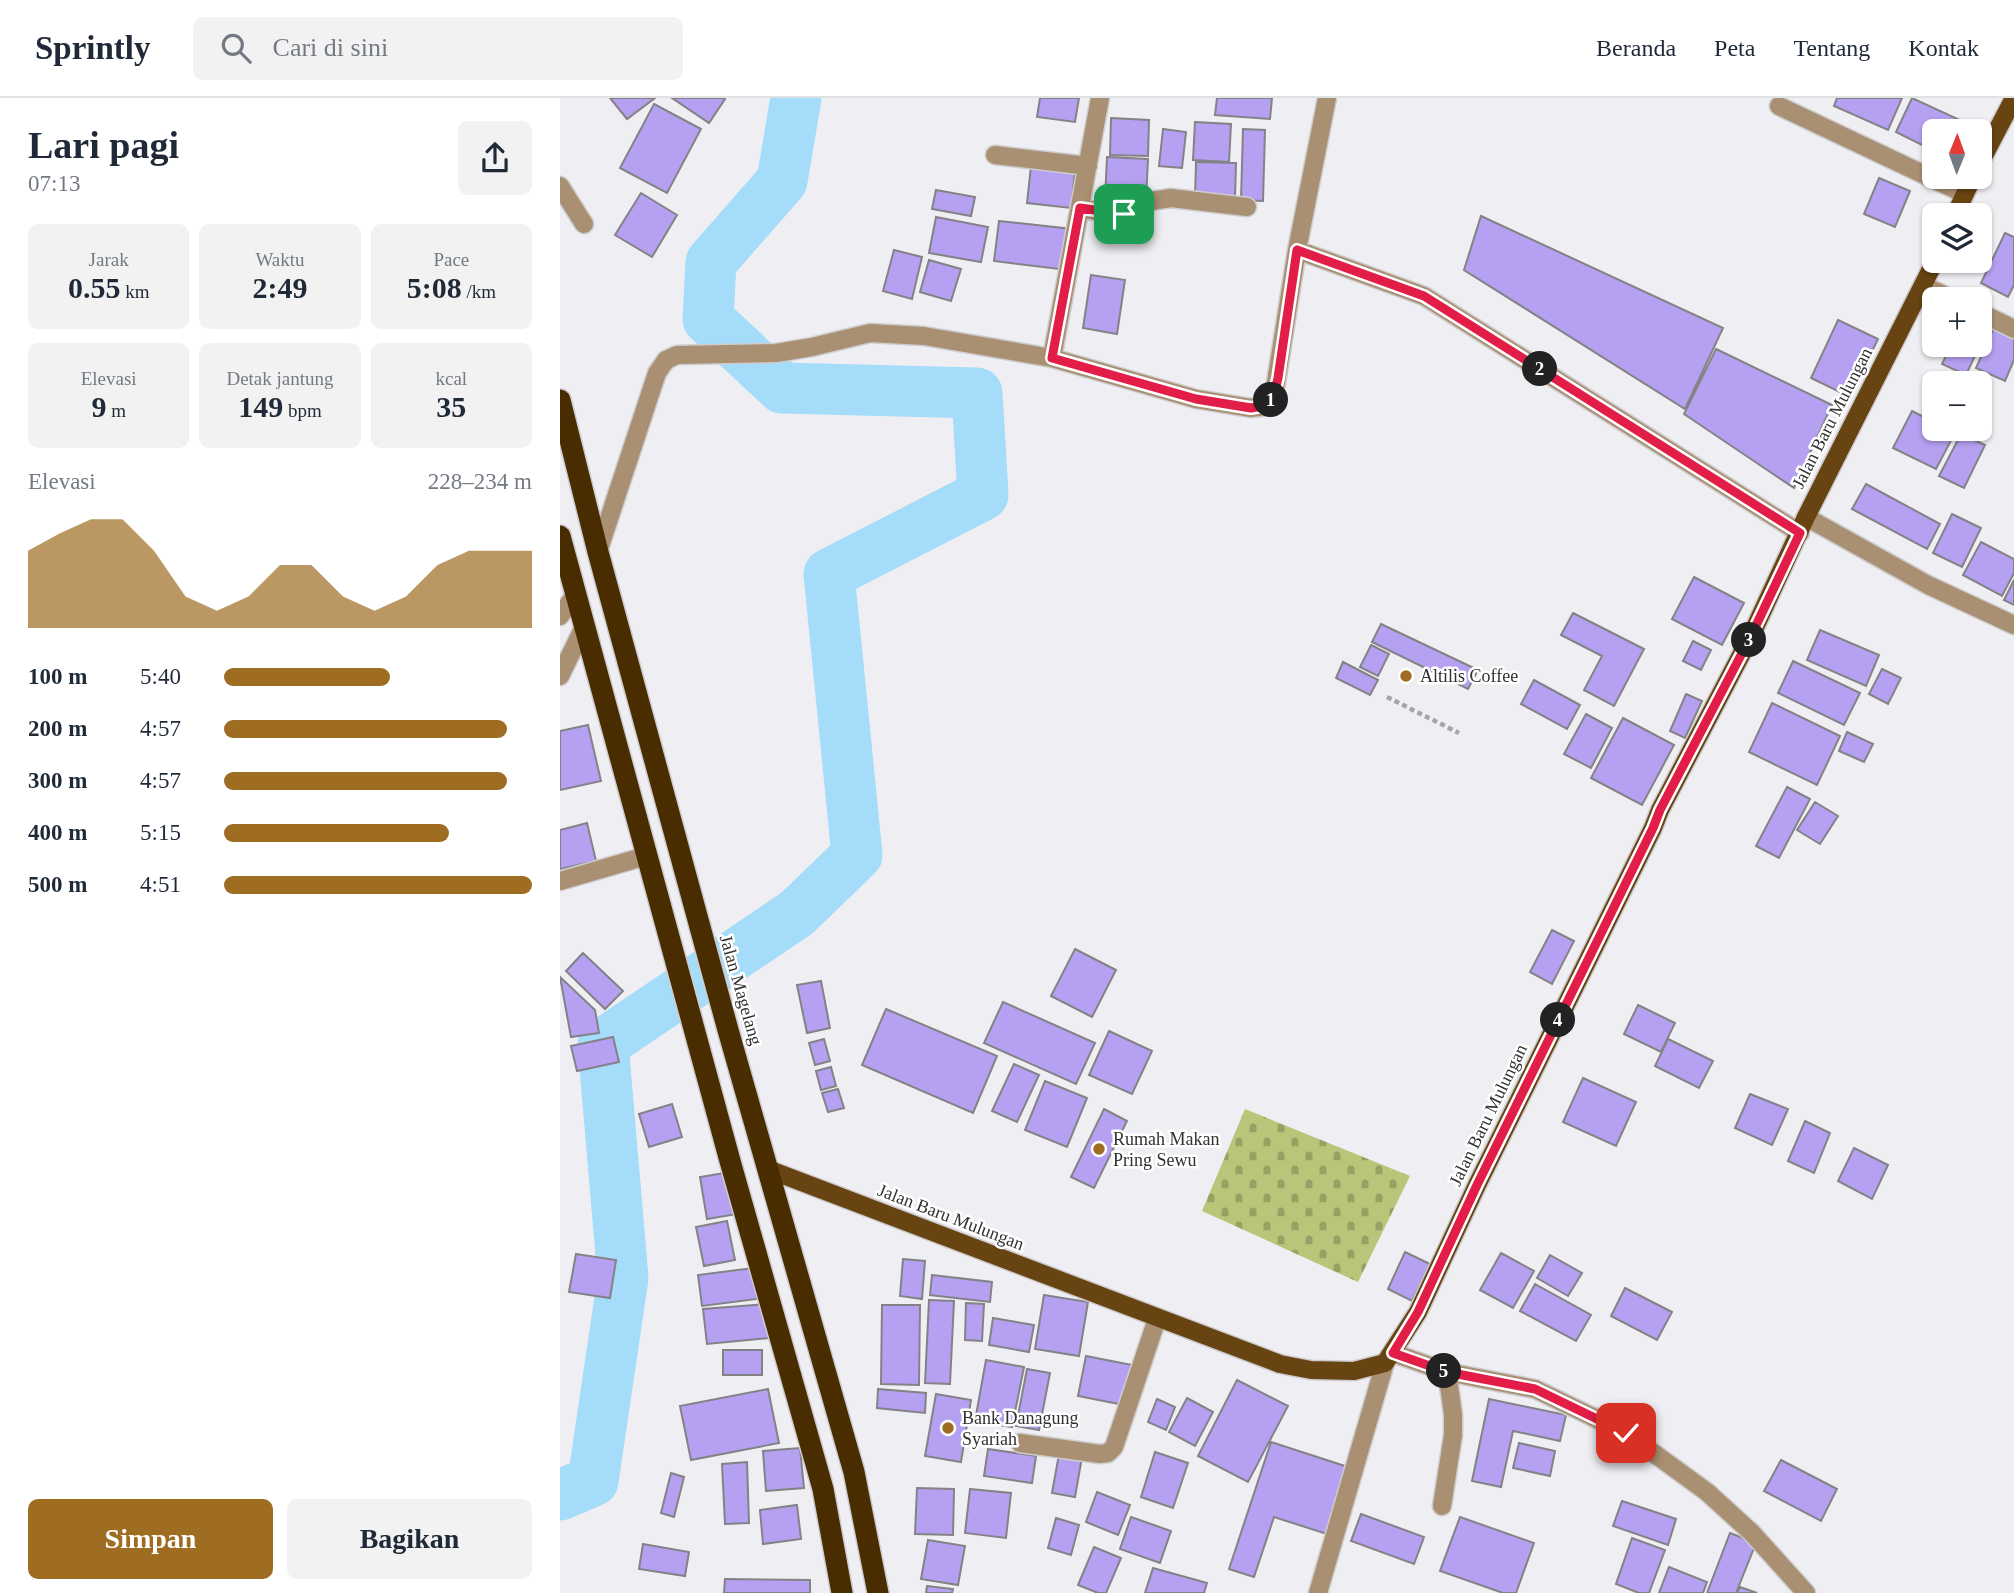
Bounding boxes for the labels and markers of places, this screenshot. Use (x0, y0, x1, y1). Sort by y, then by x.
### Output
pin (1094, 184, 1154, 244)
pin: 2 (1522, 352, 1558, 386)
pin: 1 (1254, 382, 1288, 418)
pin: 3 (1732, 622, 1766, 658)
place label: Altilis Coffee (1420, 666, 1518, 686)
marker: Altilis Coffee (1398, 668, 1414, 684)
pin: 4 (1541, 1002, 1576, 1038)
place label: Rumah Makan Pring Sewu (1113, 1129, 1219, 1170)
marker: Rumah Makan Pring Sewu (1091, 1141, 1107, 1157)
pin: 5 (1426, 1354, 1462, 1388)
pin (1596, 1403, 1656, 1463)
place label: Bank Danagung Syariah (962, 1408, 1078, 1449)
marker: Bank Danagung Syariah (940, 1420, 956, 1436)

